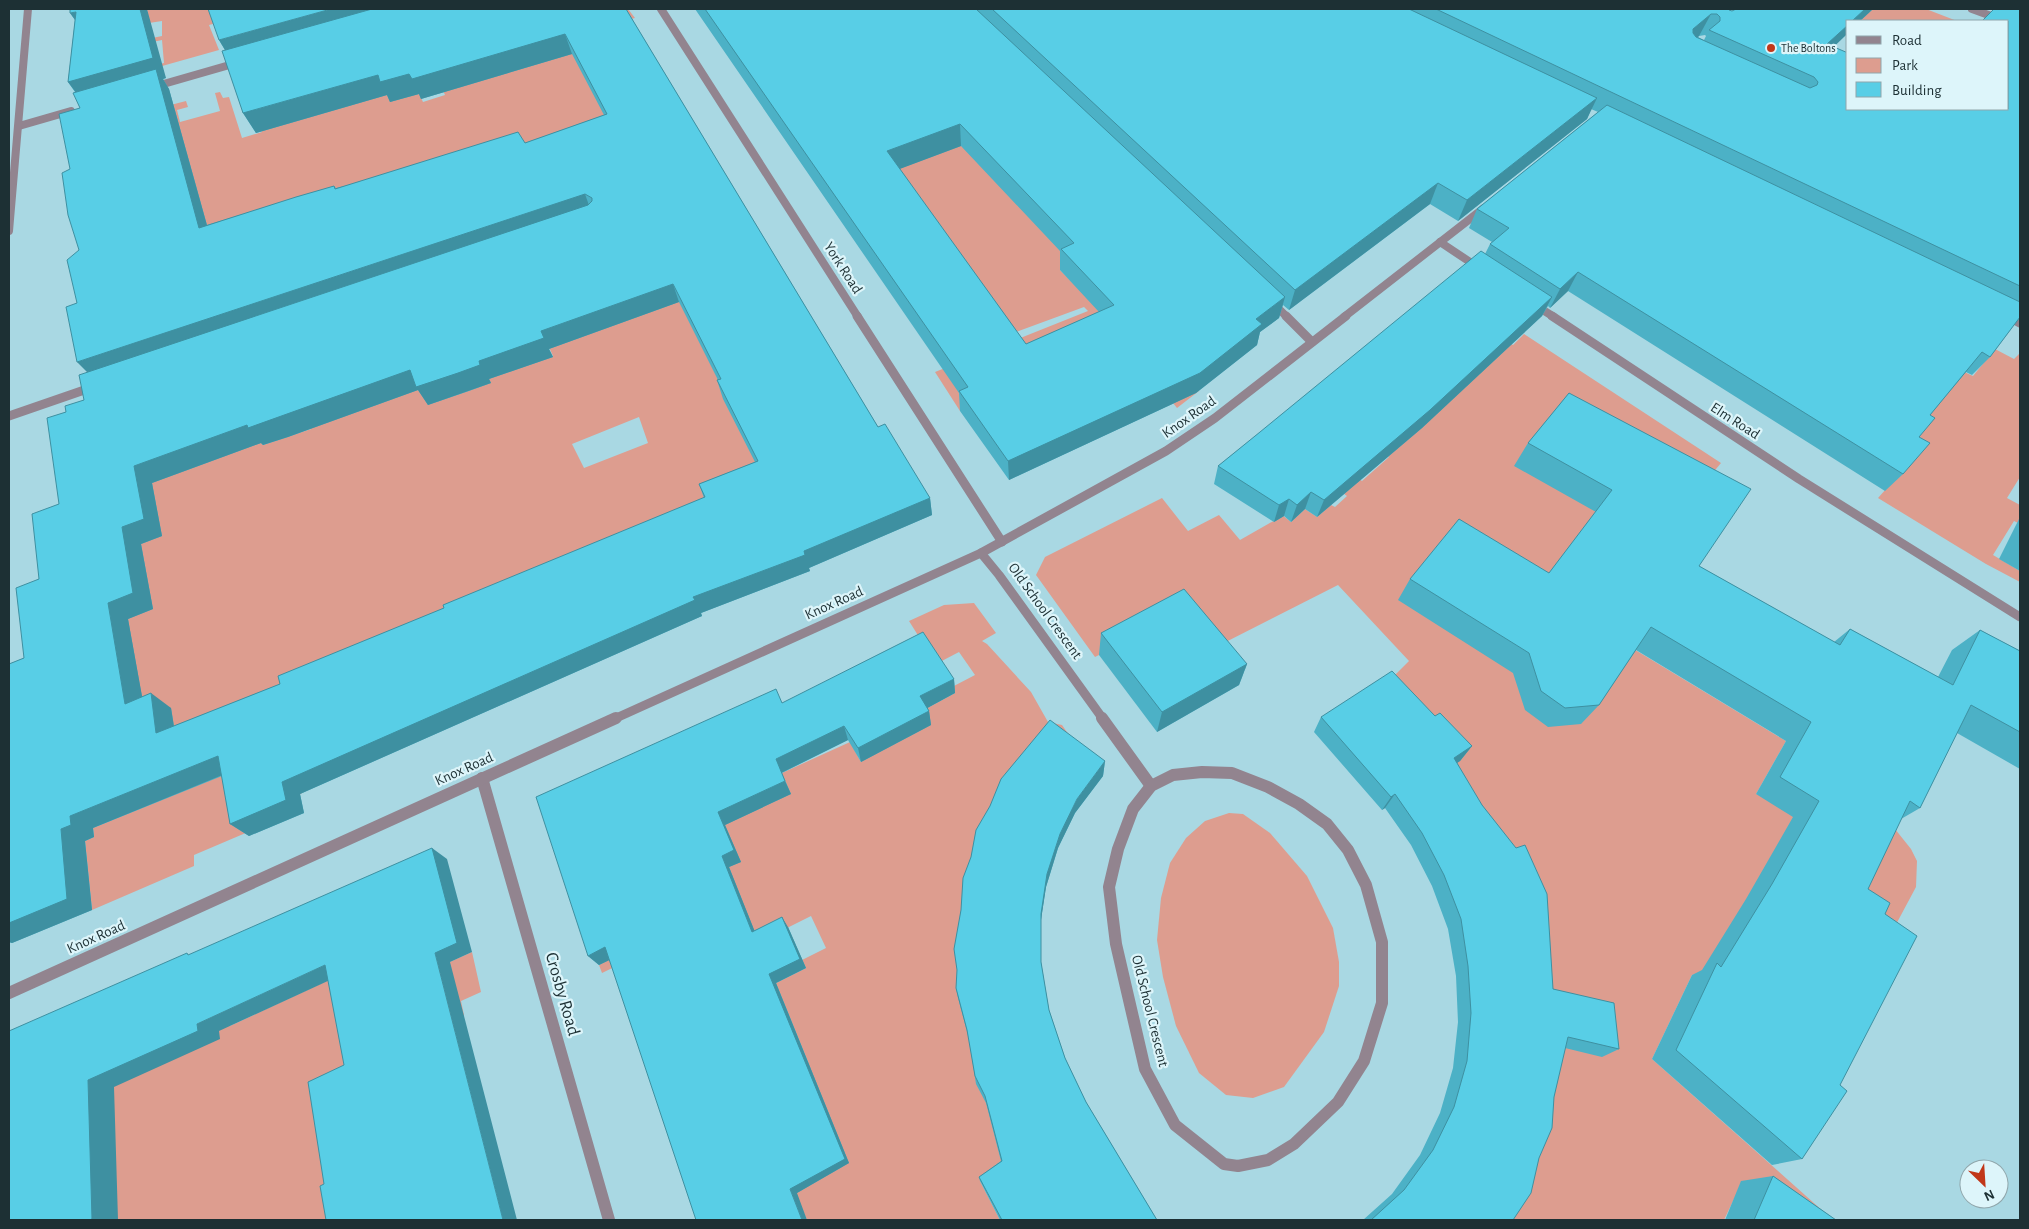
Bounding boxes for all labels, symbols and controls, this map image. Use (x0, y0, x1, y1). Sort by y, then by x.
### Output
legend (1846, 20, 2009, 110)
text: Road (1892, 33, 1922, 48)
marker: The Boltons (1765, 42, 1777, 54)
place label: The Boltons (1781, 42, 1836, 54)
text: Park (1892, 58, 1918, 73)
text: Building (1892, 83, 1942, 98)
street label: York Road (821, 240, 865, 297)
street label: Knox Road (1159, 393, 1219, 441)
street label: Elm Road (1708, 400, 1762, 442)
street label: Old School Crescent (1005, 560, 1085, 662)
street label: Knox Road (803, 583, 865, 622)
street label: Knox Road (433, 749, 495, 788)
street label: Knox Road (65, 917, 127, 956)
street label: Crosby Road (542, 950, 582, 1038)
street label: Old School Crescent (1129, 954, 1171, 1069)
north arrow (1959, 1159, 2009, 1209)
text: N (1982, 1186, 1996, 1203)

